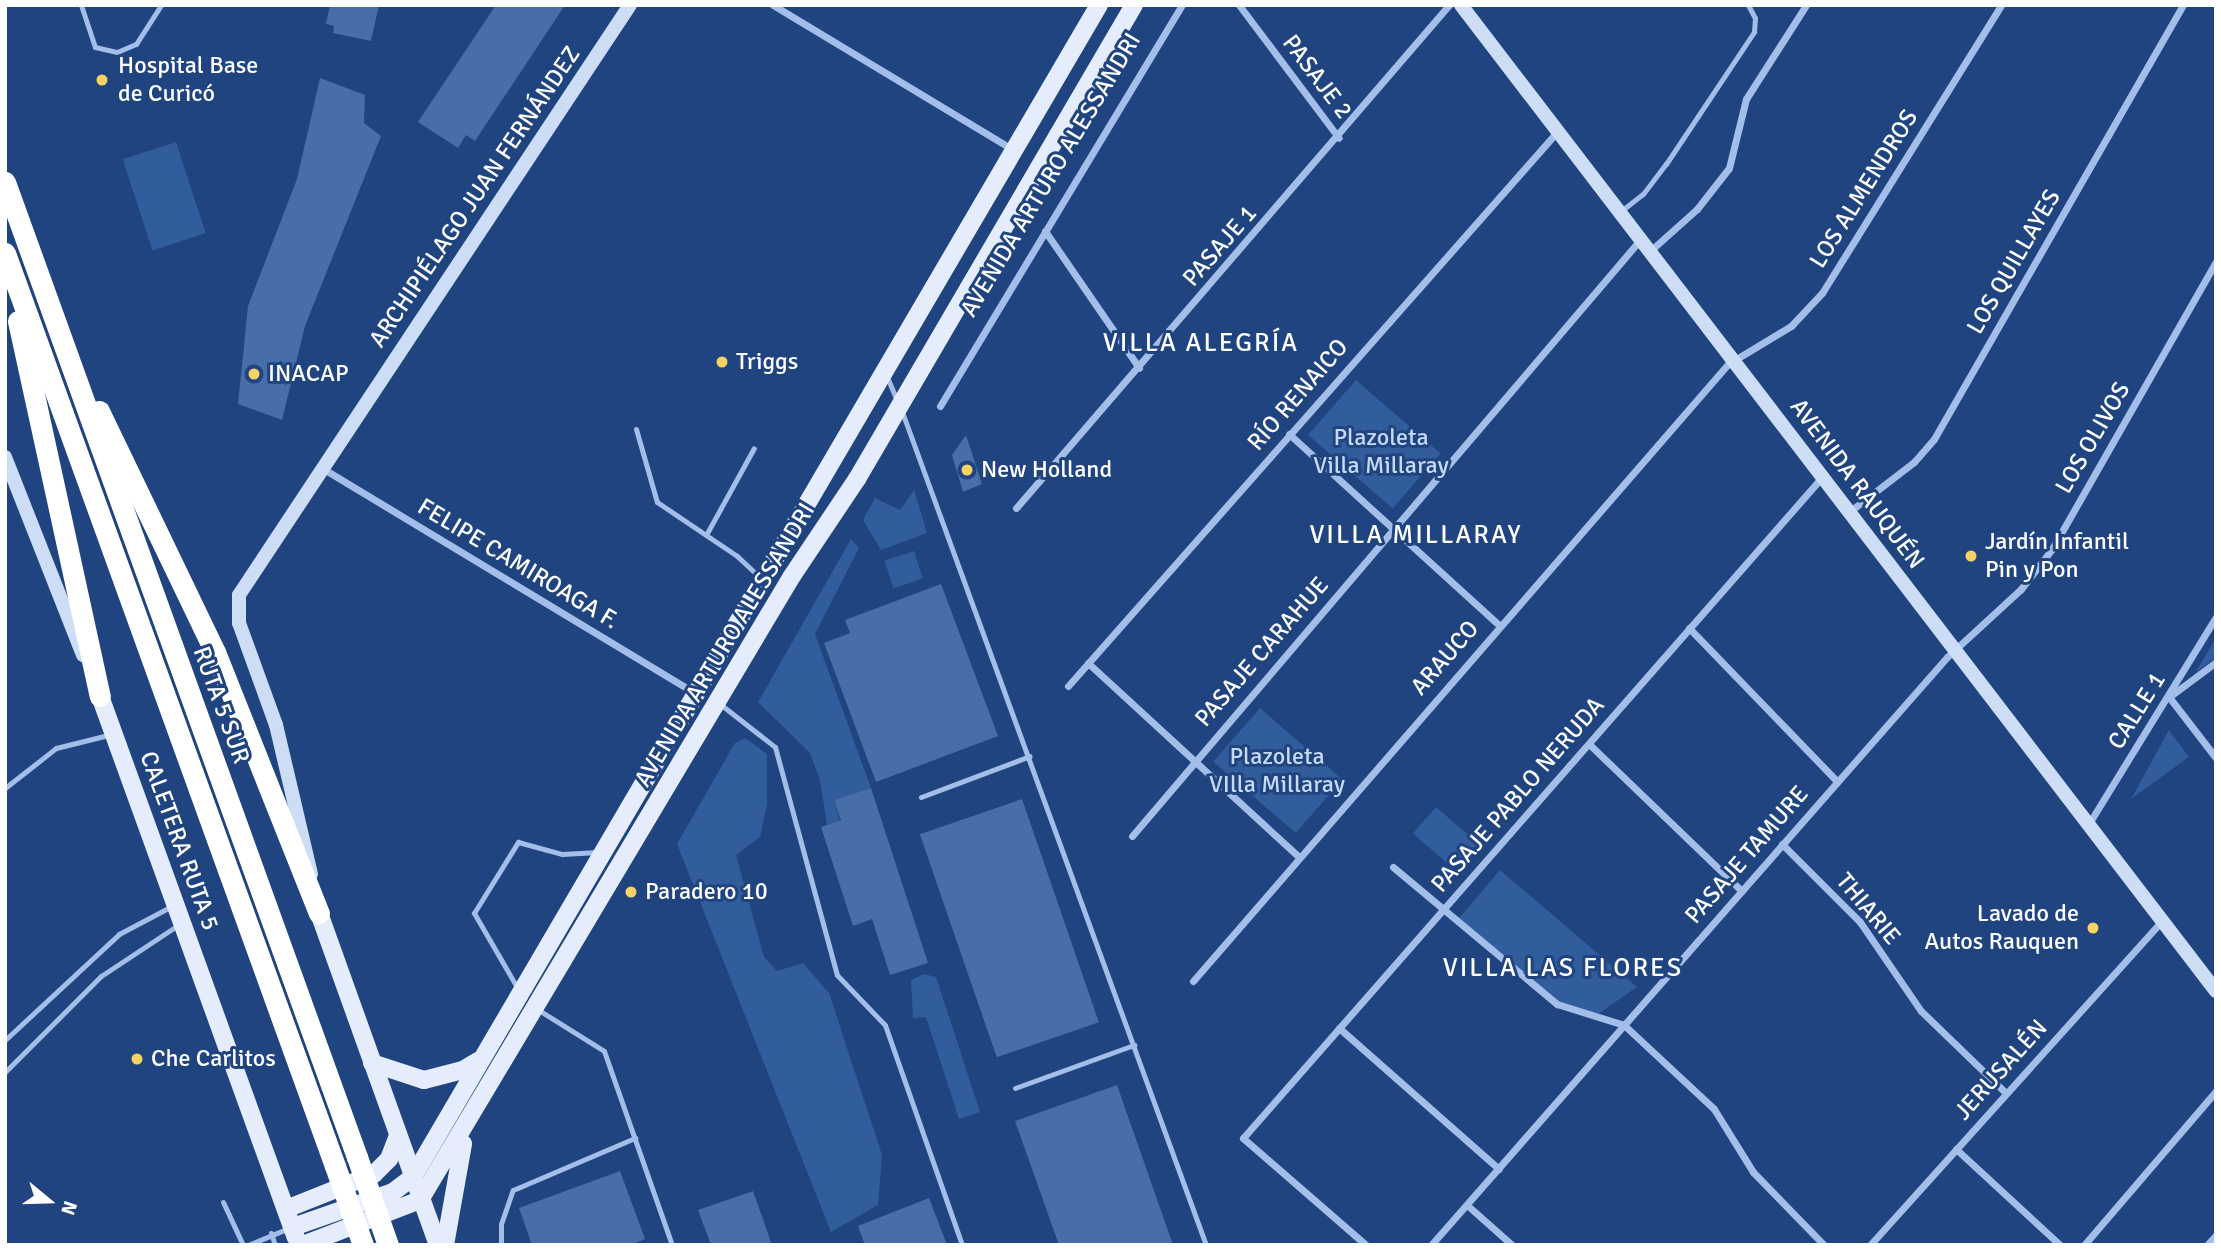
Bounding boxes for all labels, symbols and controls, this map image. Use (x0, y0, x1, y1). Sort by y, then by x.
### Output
street label: AVENIDA ARTURO ALESSANDRI (955, 28, 1147, 322)
street label: PASAJE 2 (1276, 29, 1358, 125)
street label: ARCHIPIÉLAGO JUAN FERNÁNDEZ (363, 41, 587, 353)
place label: Hospital Base de Curicó (118, 52, 258, 108)
marker: Hospital Base de Curicó (92, 70, 112, 90)
street label: LOS ALMENDROS (1804, 105, 1924, 273)
street label: LOS QUILLAYES (1961, 185, 2067, 339)
street label: PASAJE 1 (1177, 200, 1263, 292)
district label: VILLA ALEGRÍA (1104, 328, 1298, 360)
street label: RÍO RENAICO (1242, 333, 1354, 457)
place label: Triggs (736, 348, 798, 376)
marker: Triggs (714, 354, 730, 370)
place label: INACAP (268, 360, 349, 388)
marker: INACAP (246, 366, 262, 382)
street label: LOS OLIVOS (2050, 377, 2136, 499)
street label: AVENIDA RAUQUÉN (1784, 393, 1930, 575)
park label: Plazoleta Villa Millaray (1313, 424, 1449, 480)
place label: New Holland (981, 456, 1112, 484)
marker: New Holland (959, 462, 975, 478)
street label: FELIPE CAMIROAGA F. (412, 493, 624, 635)
street label: AVENIDA ARTURO ALESSANDRI (629, 498, 821, 792)
district label: VILLA MILLARAY (1311, 520, 1521, 552)
place label: Jardín Infantil Pin y Pon (1985, 528, 2129, 584)
marker: Jardín Infantil Pin y Pon (1963, 548, 1979, 564)
street label: PASAJE CARAHUE (1189, 571, 1335, 733)
street label: ARAUCO (1405, 615, 1485, 701)
street label: RUTA 5 SUR (187, 643, 255, 767)
street label: CALLE 1 (2102, 667, 2172, 755)
street label: PASAJE PABLO NERUDA (1425, 692, 1611, 898)
park label: Plazoleta VIlla Millaray (1209, 743, 1345, 799)
street label: CALETERA RUTA 5 (133, 748, 225, 934)
street label: PASAJE TAMURE (1679, 780, 1815, 930)
street label: THIARIE (1830, 867, 1906, 951)
place label: Paradero 10 (645, 878, 768, 906)
marker: Paradero 10 (623, 884, 639, 900)
place label: Lavado de Autos Rauquen (1925, 900, 2079, 956)
marker: Lavado de Autos Rauquen (2085, 920, 2101, 936)
district label: VILLA LAS FLORES (1445, 953, 1681, 985)
street label: JERUSALÉN (1949, 1014, 2053, 1126)
place label: Che Carlitos (151, 1045, 276, 1073)
marker: Che Carlitos (129, 1051, 145, 1067)
north arrow (14, 1166, 84, 1236)
text: N (55, 1198, 82, 1218)

